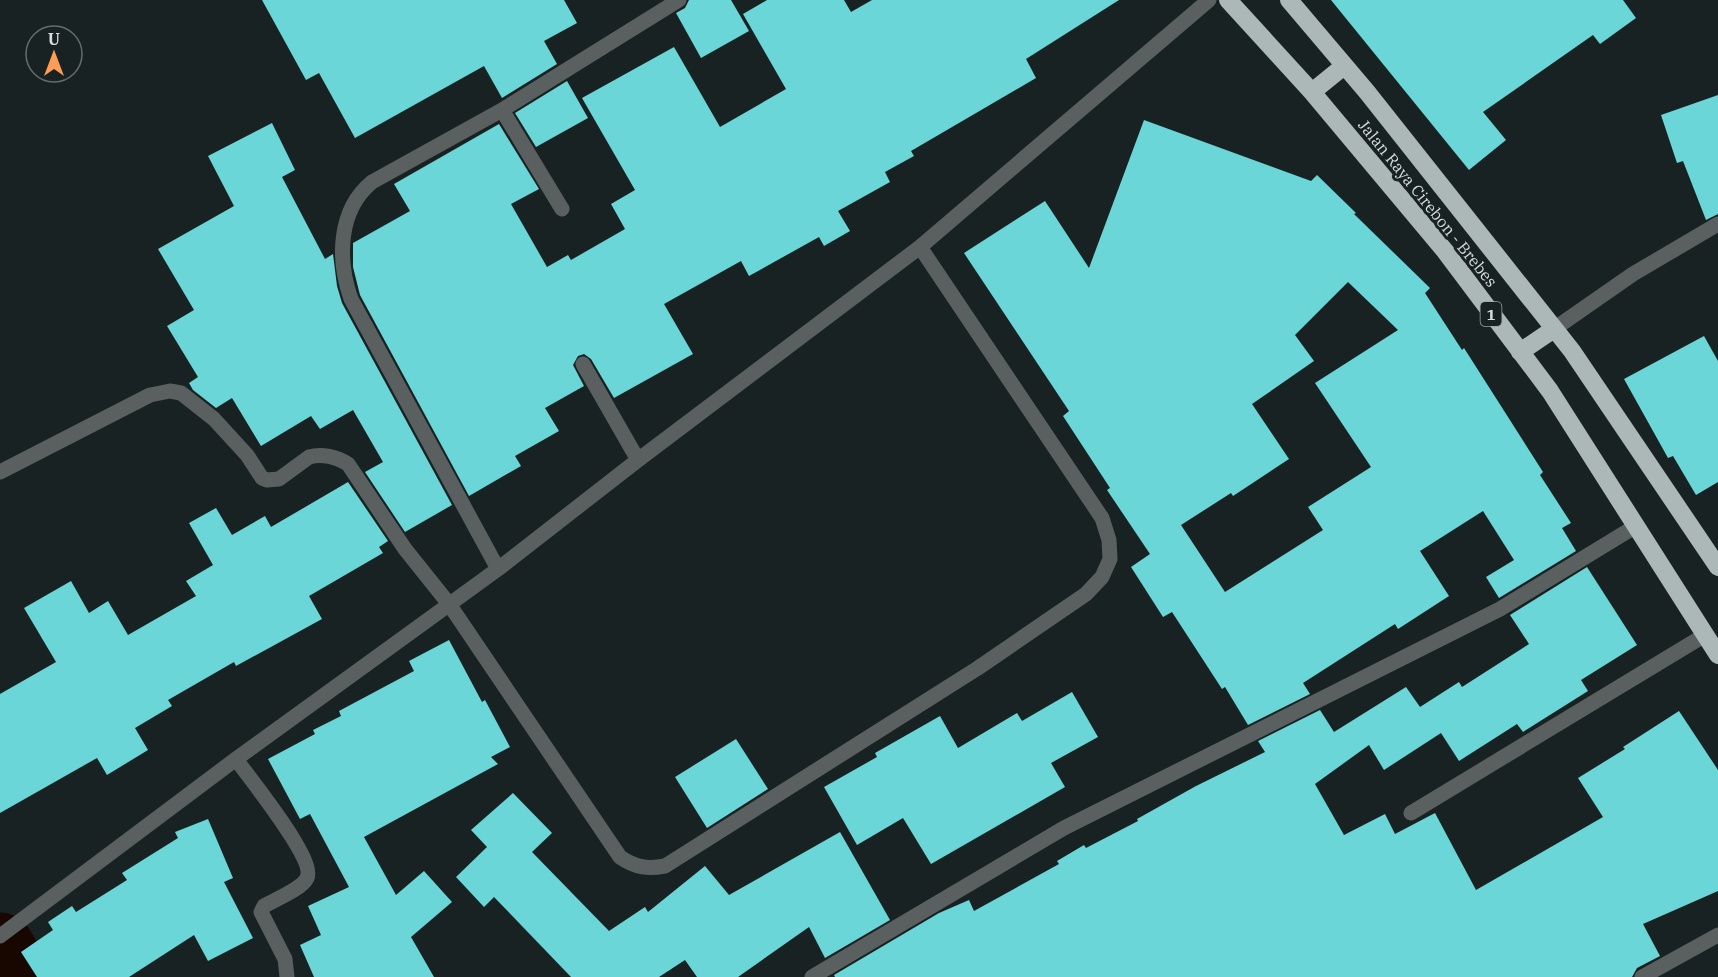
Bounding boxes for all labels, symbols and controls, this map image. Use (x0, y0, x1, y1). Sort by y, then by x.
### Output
north arrow (24, 24, 84, 84)
text: U (48, 29, 60, 49)
street label: Jalan Raya Cirebon - Brebes (1354, 115, 1502, 291)
road number: 1 (1480, 302, 1502, 326)

